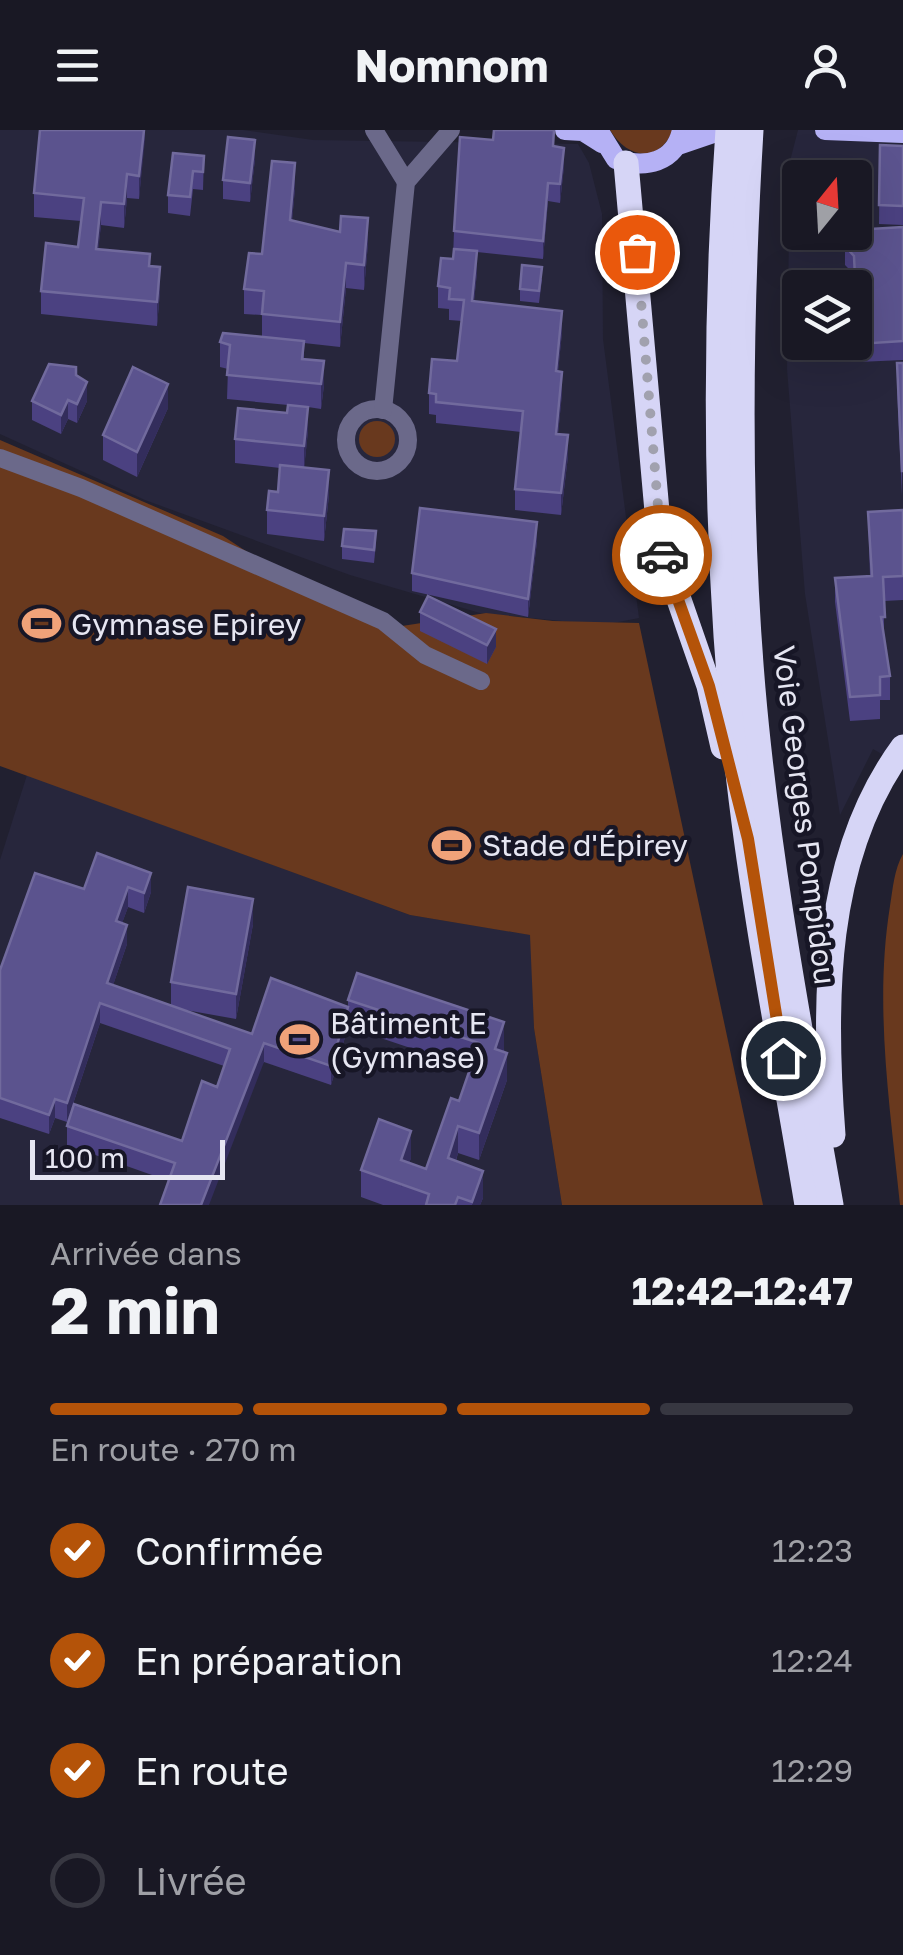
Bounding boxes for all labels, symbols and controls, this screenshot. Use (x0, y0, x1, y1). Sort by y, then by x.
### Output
icon: menu (50, 38, 105, 93)
text: Nomnom (354, 38, 549, 92)
icon: person (798, 38, 853, 93)
north arrow (782, 160, 872, 250)
map controls (782, 160, 872, 360)
pin (595, 210, 680, 295)
icon: bag (610, 225, 665, 280)
button: layers (782, 270, 872, 360)
courier (612, 505, 712, 605)
icon: car (635, 528, 690, 583)
sports icon: Gymnase Epirey (20, 603, 62, 645)
place label: Gymnase Epirey (71, 606, 302, 642)
street label: Voie Georges Pompidou (766, 643, 844, 987)
sports icon: Stade d'Épirey (431, 824, 473, 866)
place label: Stade d'Épirey (482, 827, 688, 863)
place label: Bâtiment E (Gymnase) (330, 1005, 487, 1075)
pin (741, 1016, 826, 1101)
sports icon: Bâtiment E (Gymnase) (279, 1019, 321, 1061)
icon: home (756, 1031, 811, 1086)
scale bar (30, 1135, 225, 1180)
text: 100 m (45, 1141, 125, 1174)
text: Arrivée dans (50, 1234, 242, 1272)
text: 12:42–12:47 (632, 1268, 853, 1313)
text: 2 min (50, 1270, 220, 1348)
text: En route · 270 m (50, 1430, 297, 1468)
icon: check (50, 1523, 105, 1578)
text: Confirmée (135, 1528, 324, 1573)
text: 12:23 (772, 1531, 853, 1569)
icon: check (50, 1633, 105, 1688)
text: En préparation (135, 1638, 403, 1683)
text: 12:24 (771, 1641, 853, 1679)
icon: check (50, 1743, 105, 1798)
text: En route (135, 1748, 289, 1793)
text: 12:29 (771, 1751, 853, 1789)
text: Livrée (135, 1858, 247, 1903)

